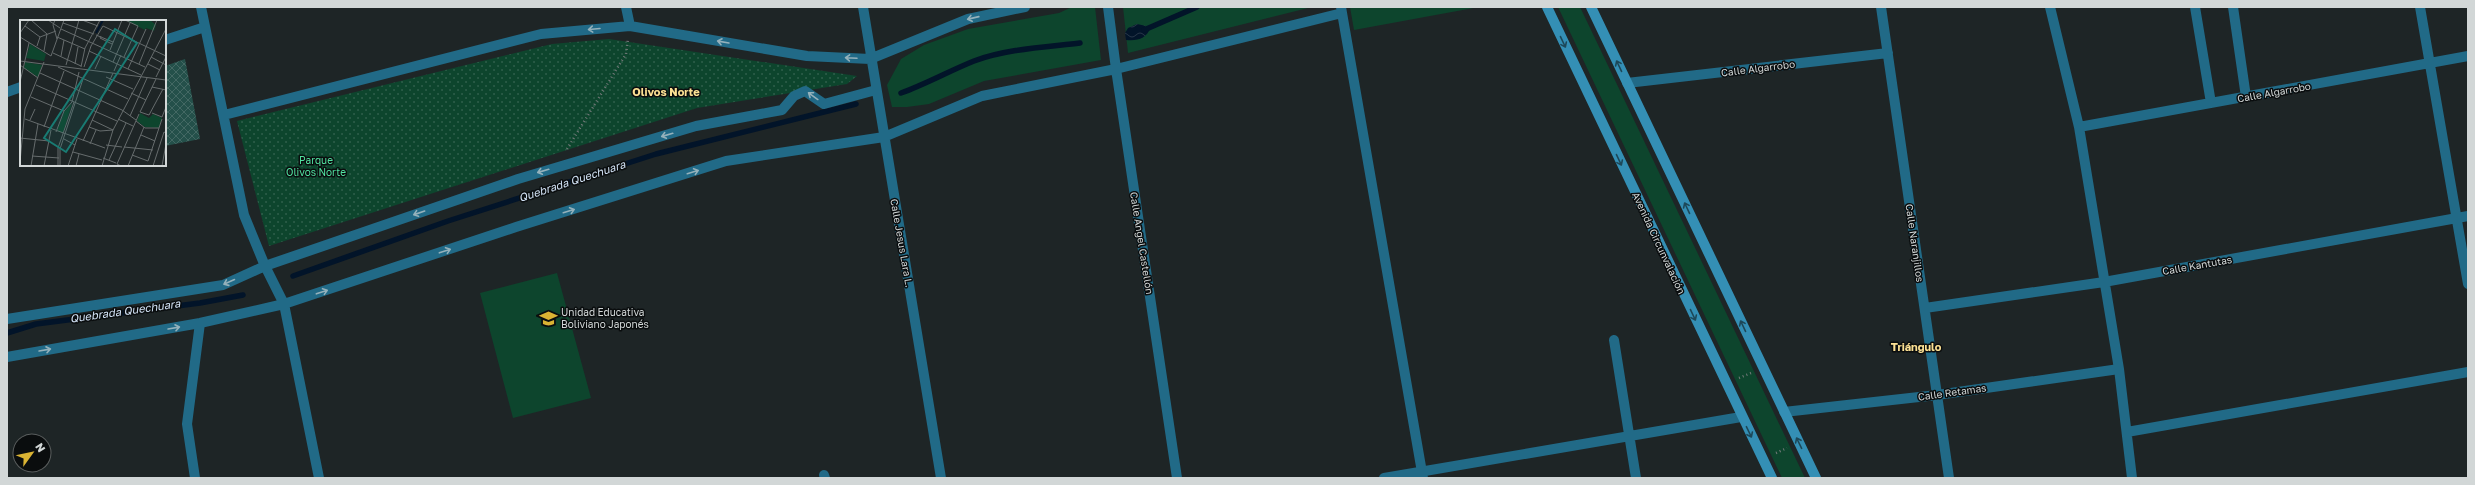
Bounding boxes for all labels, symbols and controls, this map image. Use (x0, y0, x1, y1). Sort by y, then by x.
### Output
one-way arrow (967, 15, 980, 22)
inset map (20, 20, 166, 166)
one-way arrow (588, 25, 601, 33)
one-way arrow (1560, 36, 1567, 48)
one-way arrow (717, 38, 730, 46)
one-way arrow (845, 55, 858, 62)
street label: Calle Algarrobo (1720, 58, 1796, 78)
one-way arrow (1615, 60, 1622, 72)
street label: Calle Algarrobo (2236, 80, 2312, 104)
district label: Olivos Norte (632, 85, 700, 98)
one-way arrow (808, 92, 819, 101)
one-way arrow (661, 132, 674, 139)
one-way arrow (1616, 153, 1623, 165)
park label: Parque Olivos Norte (286, 154, 346, 178)
water label: Quebrada Quechuara (517, 157, 628, 204)
one-way arrow (536, 168, 549, 176)
one-way arrow (686, 168, 699, 175)
street label: Avenida Circunvalación (1630, 190, 1688, 296)
street label: Calle Angel Castellón (1128, 191, 1156, 295)
street label: Calle Jesus Lara L. (888, 198, 916, 288)
one-way arrow (1683, 203, 1690, 215)
street label: Calle Naranjillos (1904, 203, 1926, 283)
one-way arrow (562, 207, 575, 214)
one-way arrow (414, 209, 426, 217)
one-way arrow (439, 246, 451, 254)
street label: Calle Kantutas (2161, 253, 2233, 277)
one-way arrow (223, 279, 235, 286)
one-way arrow (315, 287, 327, 295)
water label: Quebrada Quechuara (69, 296, 182, 325)
place label: Unidad Educativa Boliviano Japonés (561, 306, 649, 330)
school or university icon: Unidad Educativa Boliviano Japonés (538, 308, 558, 328)
one-way arrow (1690, 309, 1697, 321)
one-way arrow (1739, 320, 1746, 332)
one-way arrow (167, 324, 180, 332)
district label: Triángulo (1891, 340, 1942, 353)
one-way arrow (39, 346, 52, 354)
street label: Calle Retamas (1917, 381, 1987, 403)
one-way arrow (1746, 426, 1753, 438)
north arrow (12, 433, 52, 473)
one-way arrow (1795, 437, 1802, 449)
text: N (33, 440, 49, 454)

